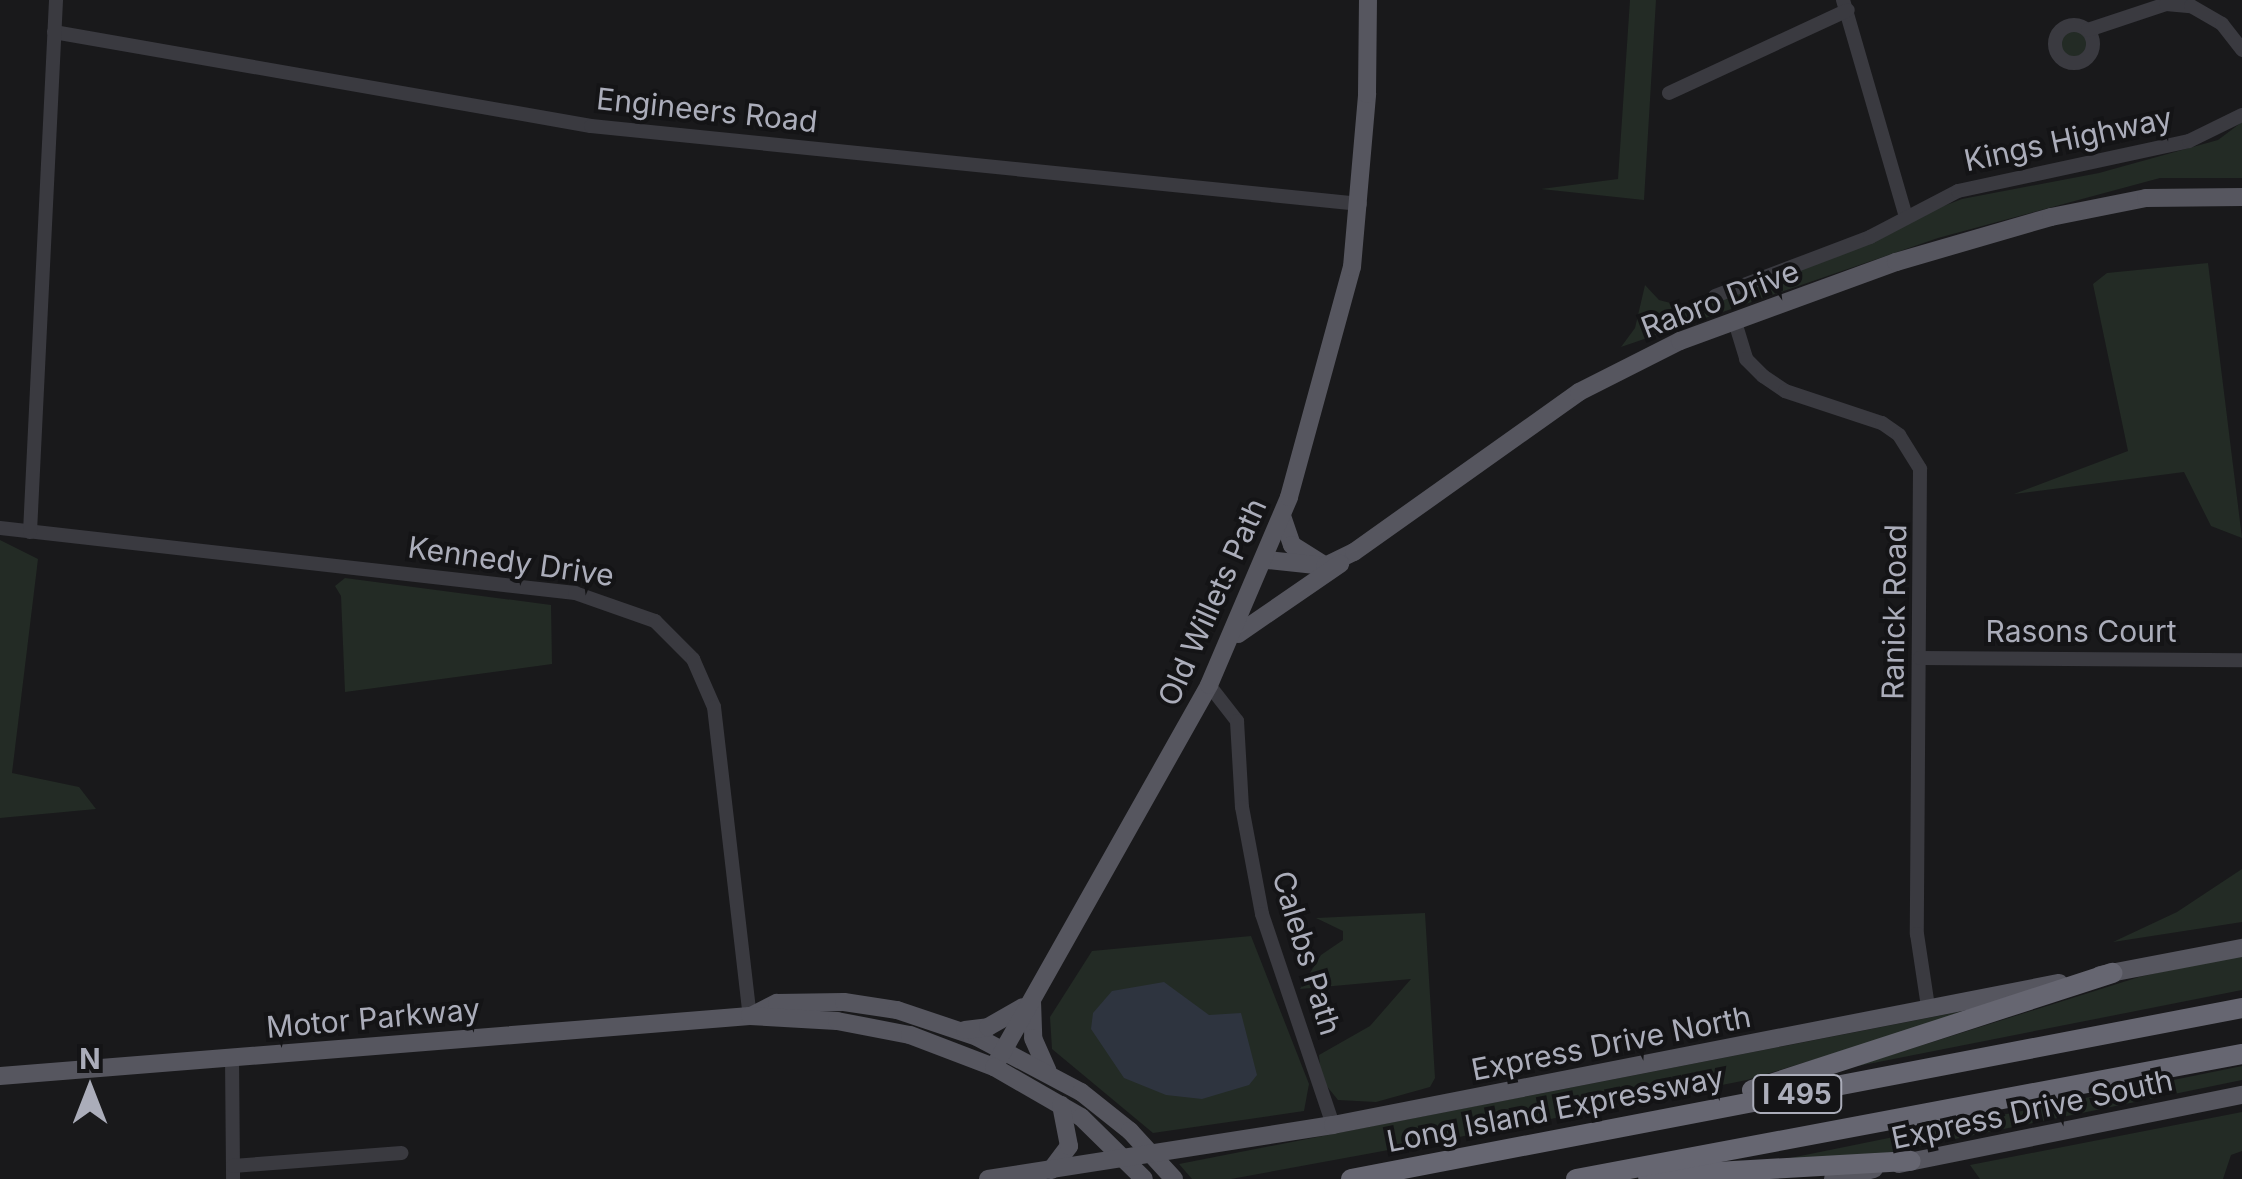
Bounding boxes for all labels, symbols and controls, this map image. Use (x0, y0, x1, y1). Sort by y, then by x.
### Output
street label: Engineers Road (595, 80, 819, 140)
street label: Kings Highway (1961, 99, 2175, 179)
street label: Rabro Drive (1636, 252, 1804, 346)
street label: Old Willets Path (1150, 493, 1274, 711)
street label: Ranick Road (1874, 524, 1914, 700)
street label: Kennedy Drive (406, 529, 616, 593)
street label: Rasons Court (1985, 613, 2177, 649)
street label: Calebs Path (1265, 867, 1349, 1039)
street label: Motor Parkway (265, 991, 481, 1045)
street label: Express Drive North (1468, 998, 1754, 1088)
north arrow (40, 1039, 140, 1139)
text: N (79, 1042, 101, 1076)
street label: Long Island Expressway (1383, 1059, 1727, 1159)
street label: Express Drive South (1888, 1062, 2176, 1156)
road number: I 495 (1752, 1071, 1842, 1117)

